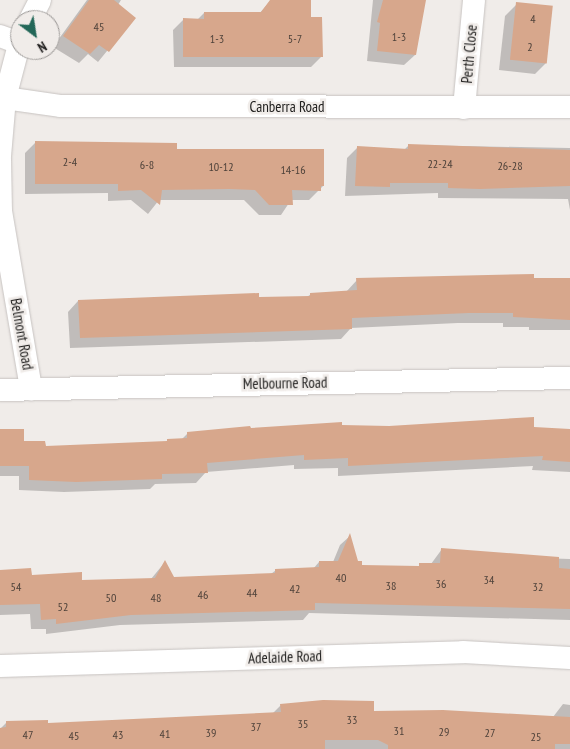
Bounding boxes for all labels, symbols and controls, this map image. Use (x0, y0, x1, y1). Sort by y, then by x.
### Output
north arrow (10, 10, 60, 60)
house number: 4 (530, 12, 536, 26)
house number: 45 (94, 20, 104, 34)
street label: Perth Close (457, 24, 481, 84)
house number: 1-3 (392, 30, 406, 44)
house number: 1-3 (210, 32, 224, 46)
house number: 5-7 (288, 32, 302, 46)
text: N (34, 37, 50, 57)
house number: 2 (527, 40, 533, 54)
street label: Canberra Road (250, 98, 324, 116)
house number: 2-4 (63, 155, 77, 169)
house number: 22-24 (427, 157, 453, 171)
house number: 6-8 (140, 158, 154, 172)
house number: 26-28 (497, 159, 523, 173)
house number: 10-12 (208, 160, 234, 174)
house number: 14-16 (280, 163, 306, 177)
street label: Belmont Road (7, 297, 37, 371)
street label: Melbourne Road (243, 373, 327, 393)
house number: 40 (336, 571, 346, 585)
house number: 34 (484, 573, 494, 587)
house number: 36 (436, 577, 446, 591)
house number: 38 (386, 579, 396, 593)
house number: 54 (11, 580, 21, 594)
house number: 32 (533, 580, 543, 594)
house number: 42 (290, 582, 300, 596)
house number: 44 (247, 586, 257, 600)
house number: 46 (198, 588, 208, 602)
house number: 50 (106, 591, 116, 605)
house number: 48 (151, 591, 161, 605)
house number: 52 (58, 600, 68, 614)
street label: Adelaide Road (248, 647, 322, 667)
house number: 33 (347, 713, 357, 727)
house number: 35 (298, 717, 308, 731)
house number: 37 (251, 720, 261, 734)
house number: 31 (394, 724, 404, 738)
house number: 29 (439, 725, 449, 739)
house number: 39 (206, 726, 216, 740)
house number: 27 (485, 726, 495, 740)
house number: 41 (160, 727, 170, 741)
house number: 47 (23, 728, 33, 742)
house number: 43 (113, 728, 123, 742)
house number: 45 (69, 729, 79, 743)
house number: 25 (531, 730, 541, 744)

